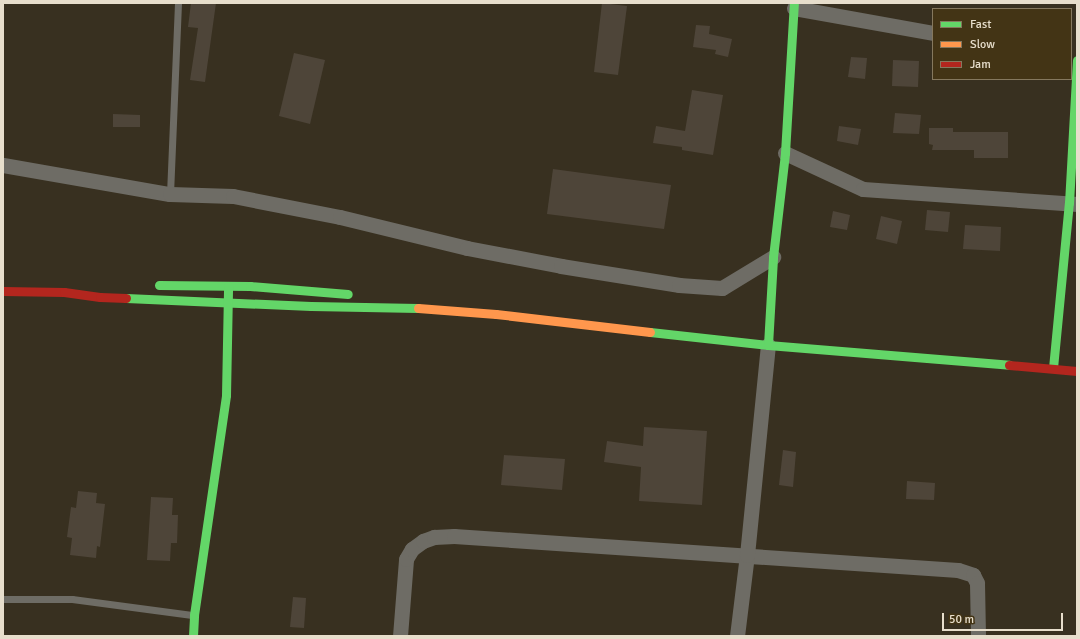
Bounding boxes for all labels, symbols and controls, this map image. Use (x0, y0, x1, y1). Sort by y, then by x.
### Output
legend (932, 8, 1072, 80)
text: Fast (970, 17, 991, 32)
text: Slow (970, 37, 995, 52)
text: Jam (970, 57, 991, 72)
scale bar (944, 605, 1065, 631)
text: 50 m (949, 612, 974, 627)

